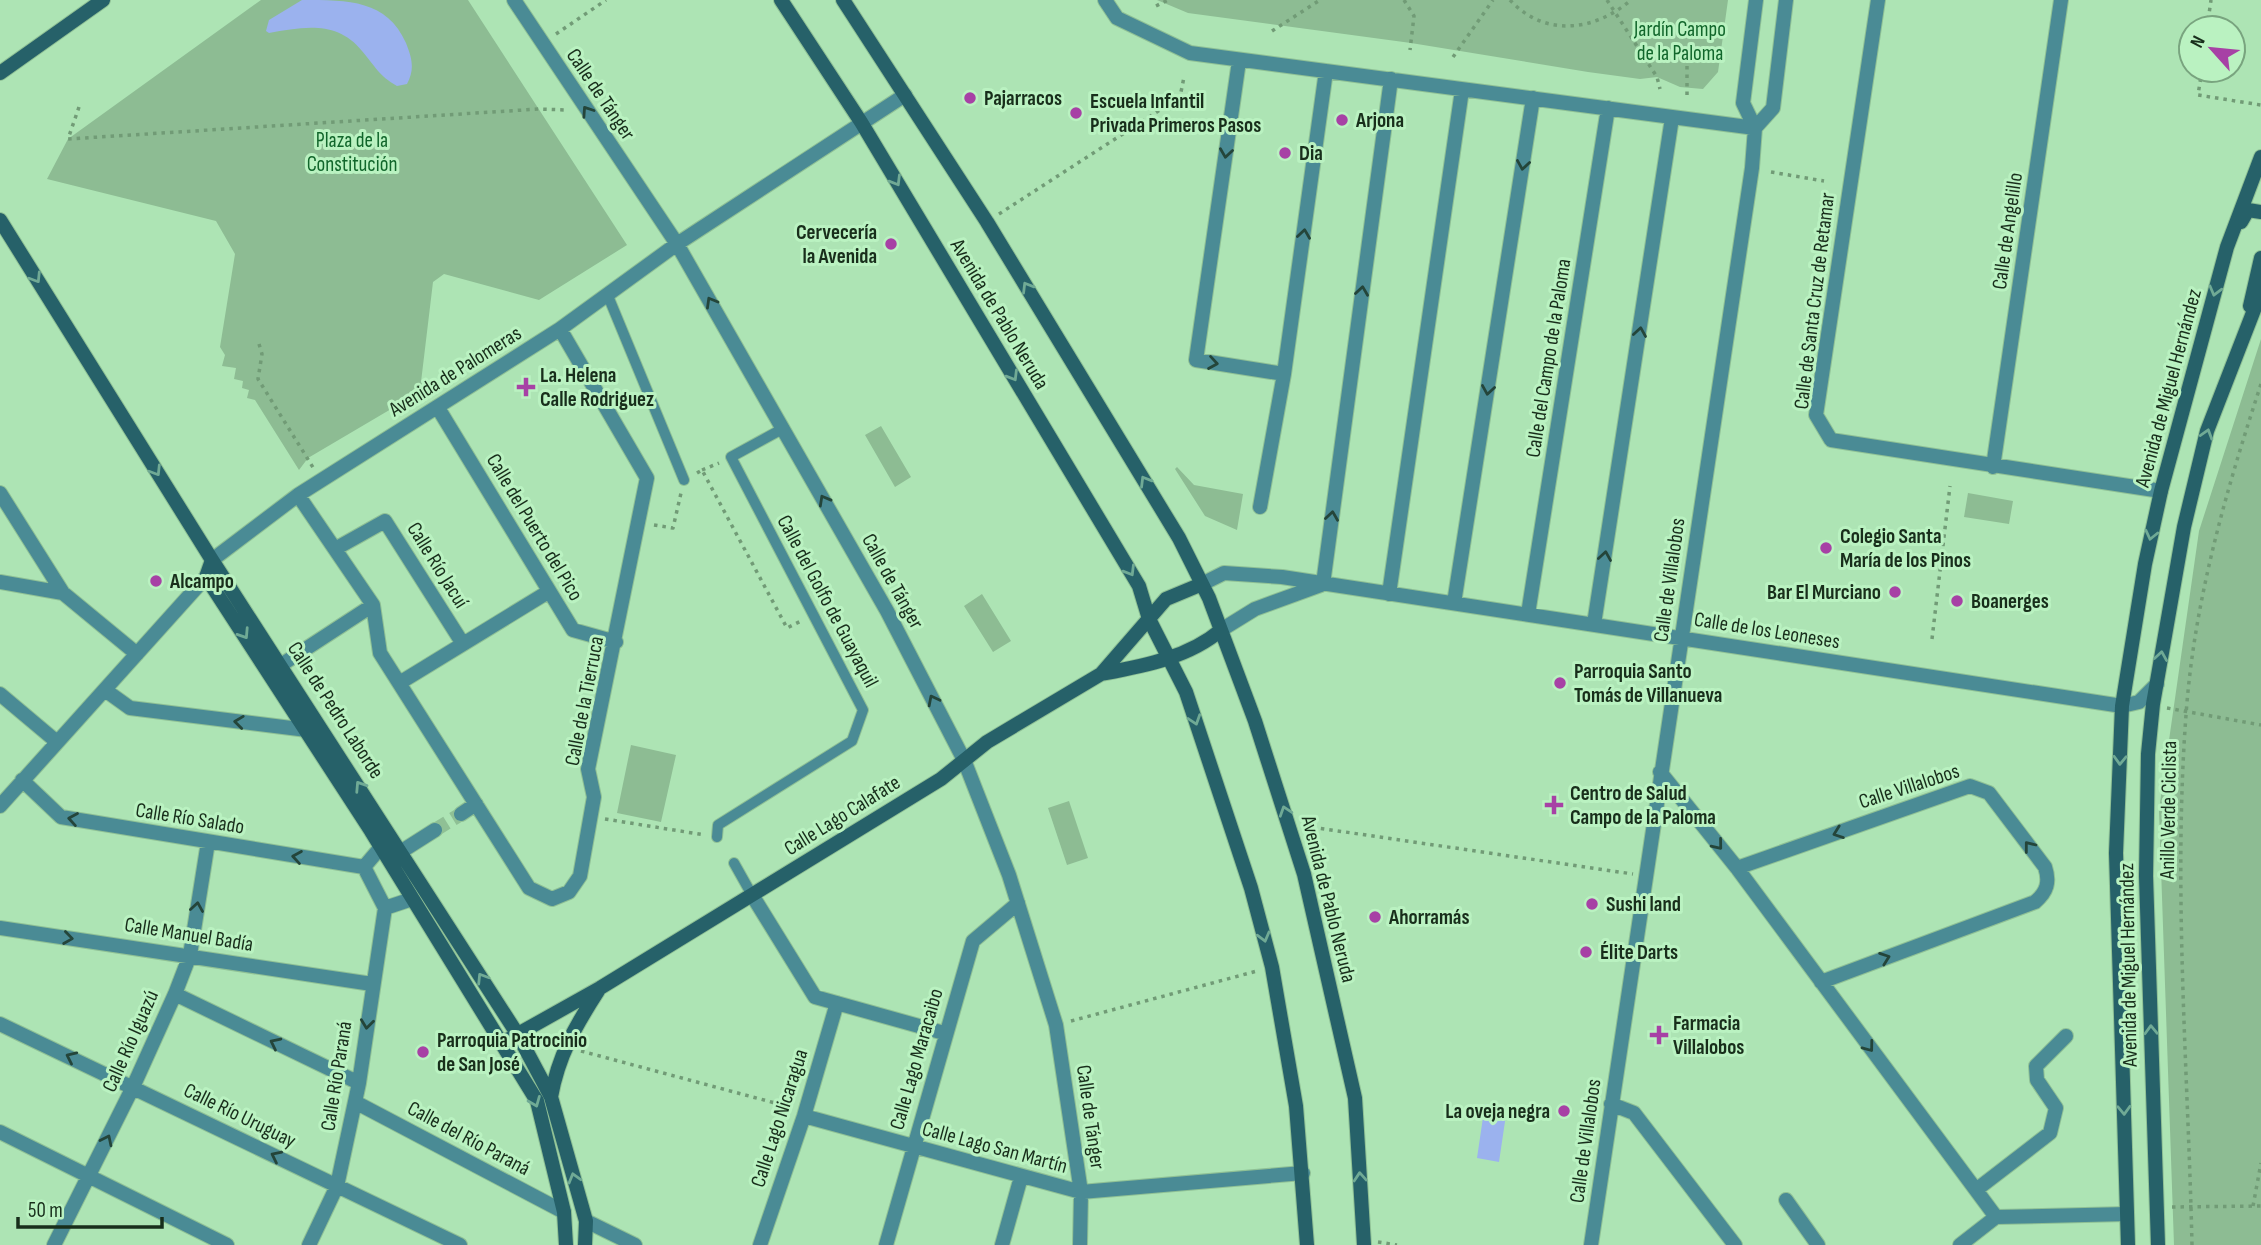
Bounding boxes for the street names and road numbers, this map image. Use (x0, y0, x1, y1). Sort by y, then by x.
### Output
street label: Calle de Tánger (561, 44, 640, 145)
street label: Calle de Angelillo (1987, 171, 2028, 291)
street label: Calle de Santa Cruz de Retamar (1789, 191, 1840, 411)
street label: Avenida de Pablo Neruda (944, 234, 1054, 394)
street label: Calle del Campo de la Paloma (1520, 257, 1577, 459)
street label: Avenida de Miguel Hernández (2130, 286, 2207, 491)
street label: Avenida de Palomeras (384, 321, 526, 423)
street label: Calle del Puerto del Pico (481, 449, 588, 605)
street label: Calle del Golfo de Guayaquil (772, 511, 884, 692)
street label: Calle de Villalobos (1648, 516, 1691, 644)
street label: Calle Río Jacuí (401, 518, 474, 613)
street label: Calle de Tánger (856, 529, 929, 633)
street label: Calle de los Leoneses (1692, 607, 1842, 654)
street label: Calle de la Tierruca (560, 634, 609, 768)
street label: Calle de Pedro Laborde (282, 637, 389, 783)
street label: Anillo Verde Ciclista (2155, 741, 2182, 880)
street label: Calle Villalobos (1856, 758, 1963, 814)
street label: Calle Lago Calafate (780, 770, 905, 861)
street label: Calle Río Salado (134, 798, 246, 839)
street label: Avenida de Pablo Neruda (1295, 812, 1361, 985)
street label: Avenida de Miguel Hernández (2114, 862, 2143, 1068)
street label: Calle Manuel Badía (123, 912, 255, 957)
street label: Calle Río Iguazú (97, 986, 164, 1096)
street label: Calle Lago Maracaibo (884, 986, 949, 1133)
street label: Calle Río Paraná (315, 1019, 357, 1133)
street label: Calle Lago Nicaragua (745, 1046, 814, 1190)
street label: Calle de Tánger (1071, 1063, 1110, 1171)
street label: Calle de Villalobos (1564, 1077, 1607, 1205)
street label: Calle Río Uruguay (180, 1078, 300, 1153)
street label: Calle del Río Paraná (403, 1096, 534, 1181)
street label: Calle Lago San Martín (920, 1116, 1070, 1179)

